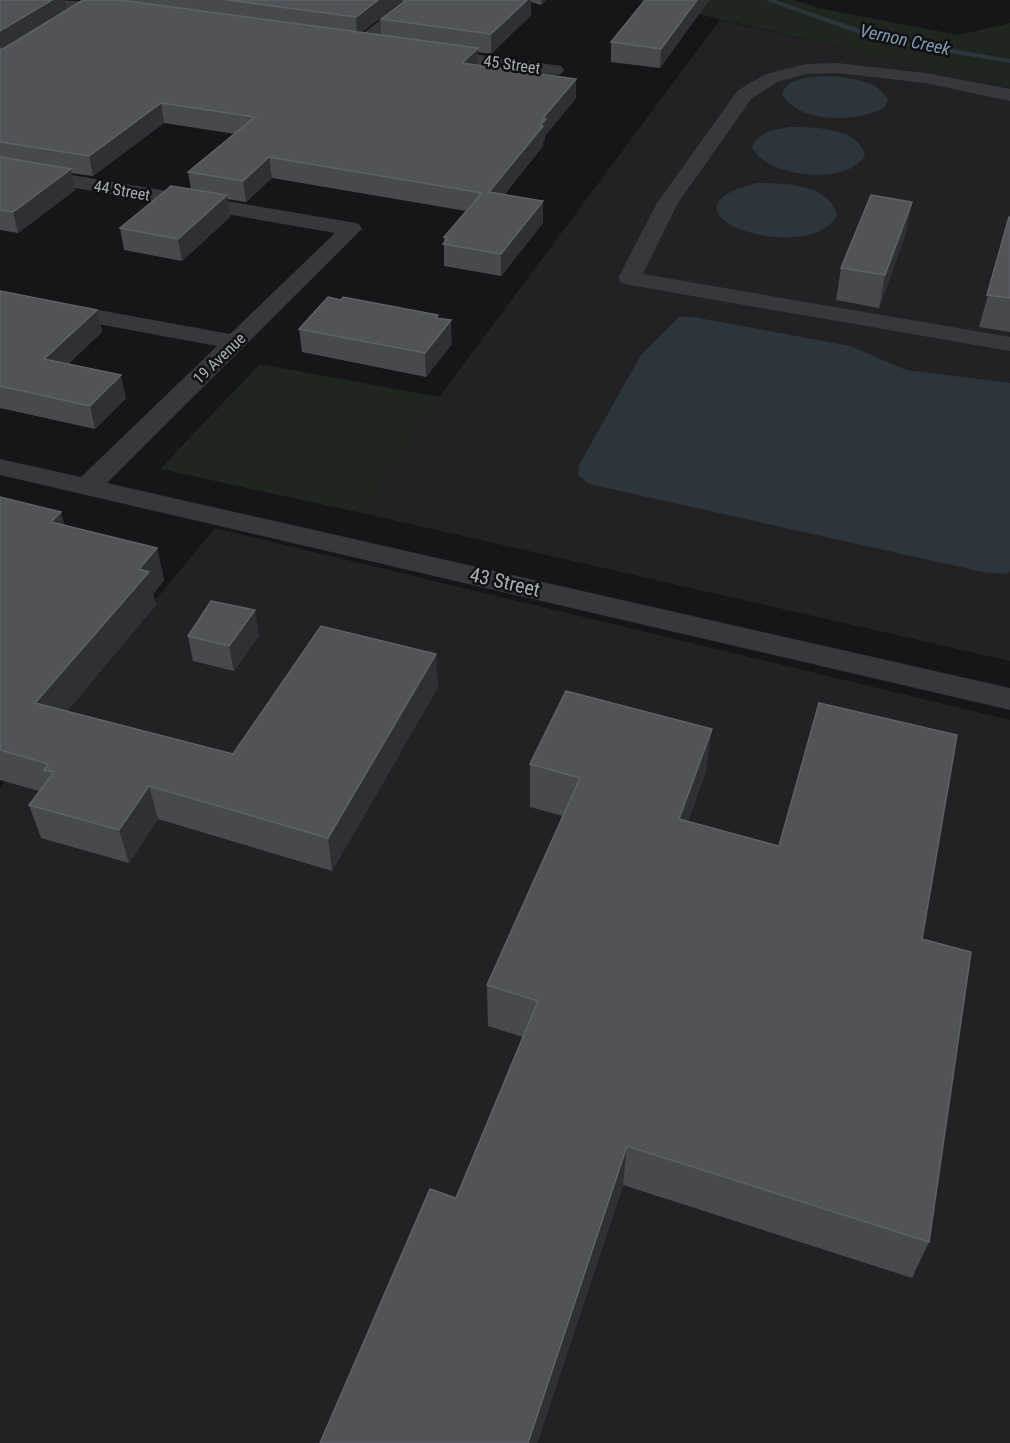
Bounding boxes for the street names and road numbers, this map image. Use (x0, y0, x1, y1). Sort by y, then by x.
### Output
street label: 45 Street (482, 51, 542, 78)
street label: 44 Street (92, 176, 152, 205)
street label: 19 Avenue (189, 329, 250, 388)
street label: 43 Street (468, 562, 542, 602)

